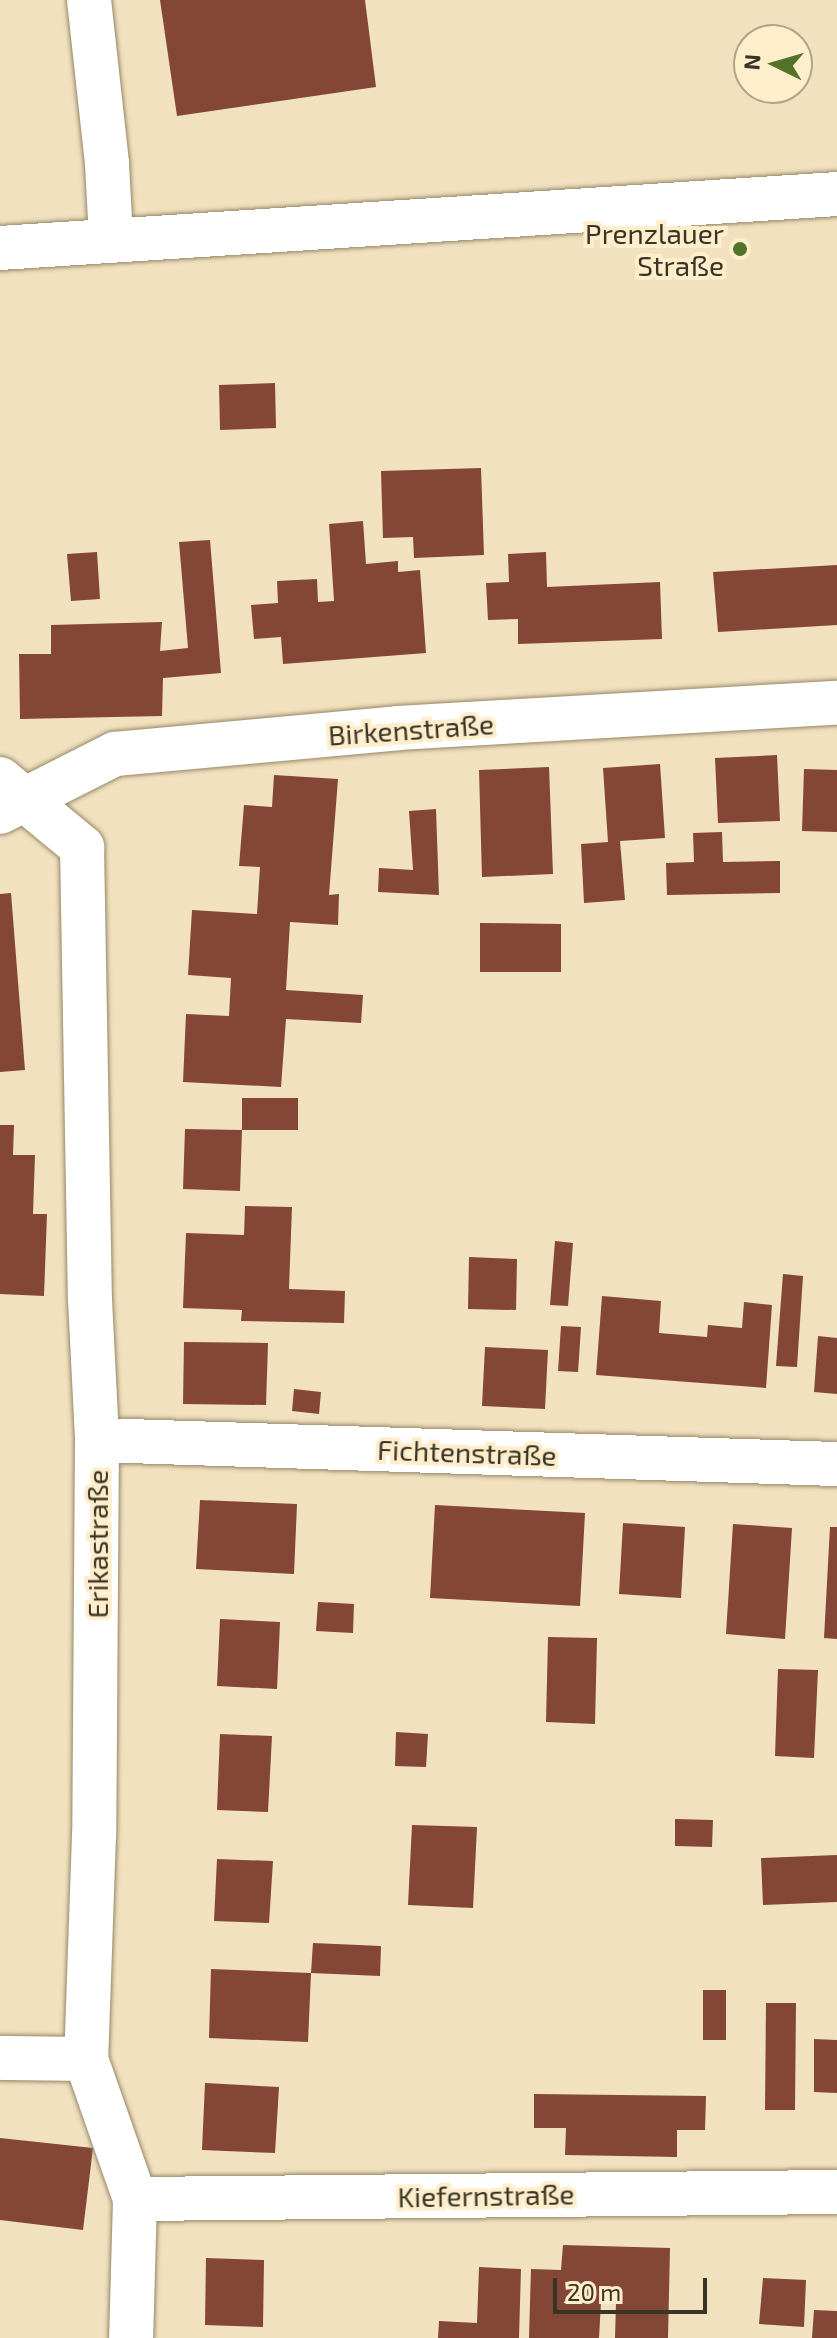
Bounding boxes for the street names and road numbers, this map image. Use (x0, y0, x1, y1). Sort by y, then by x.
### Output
street label: Birkenstraße (327, 706, 495, 752)
street label: Fichtenstraße (377, 1432, 557, 1472)
street label: Erikastraße (80, 1470, 114, 1618)
street label: Kiefernstraße (397, 2177, 575, 2213)

